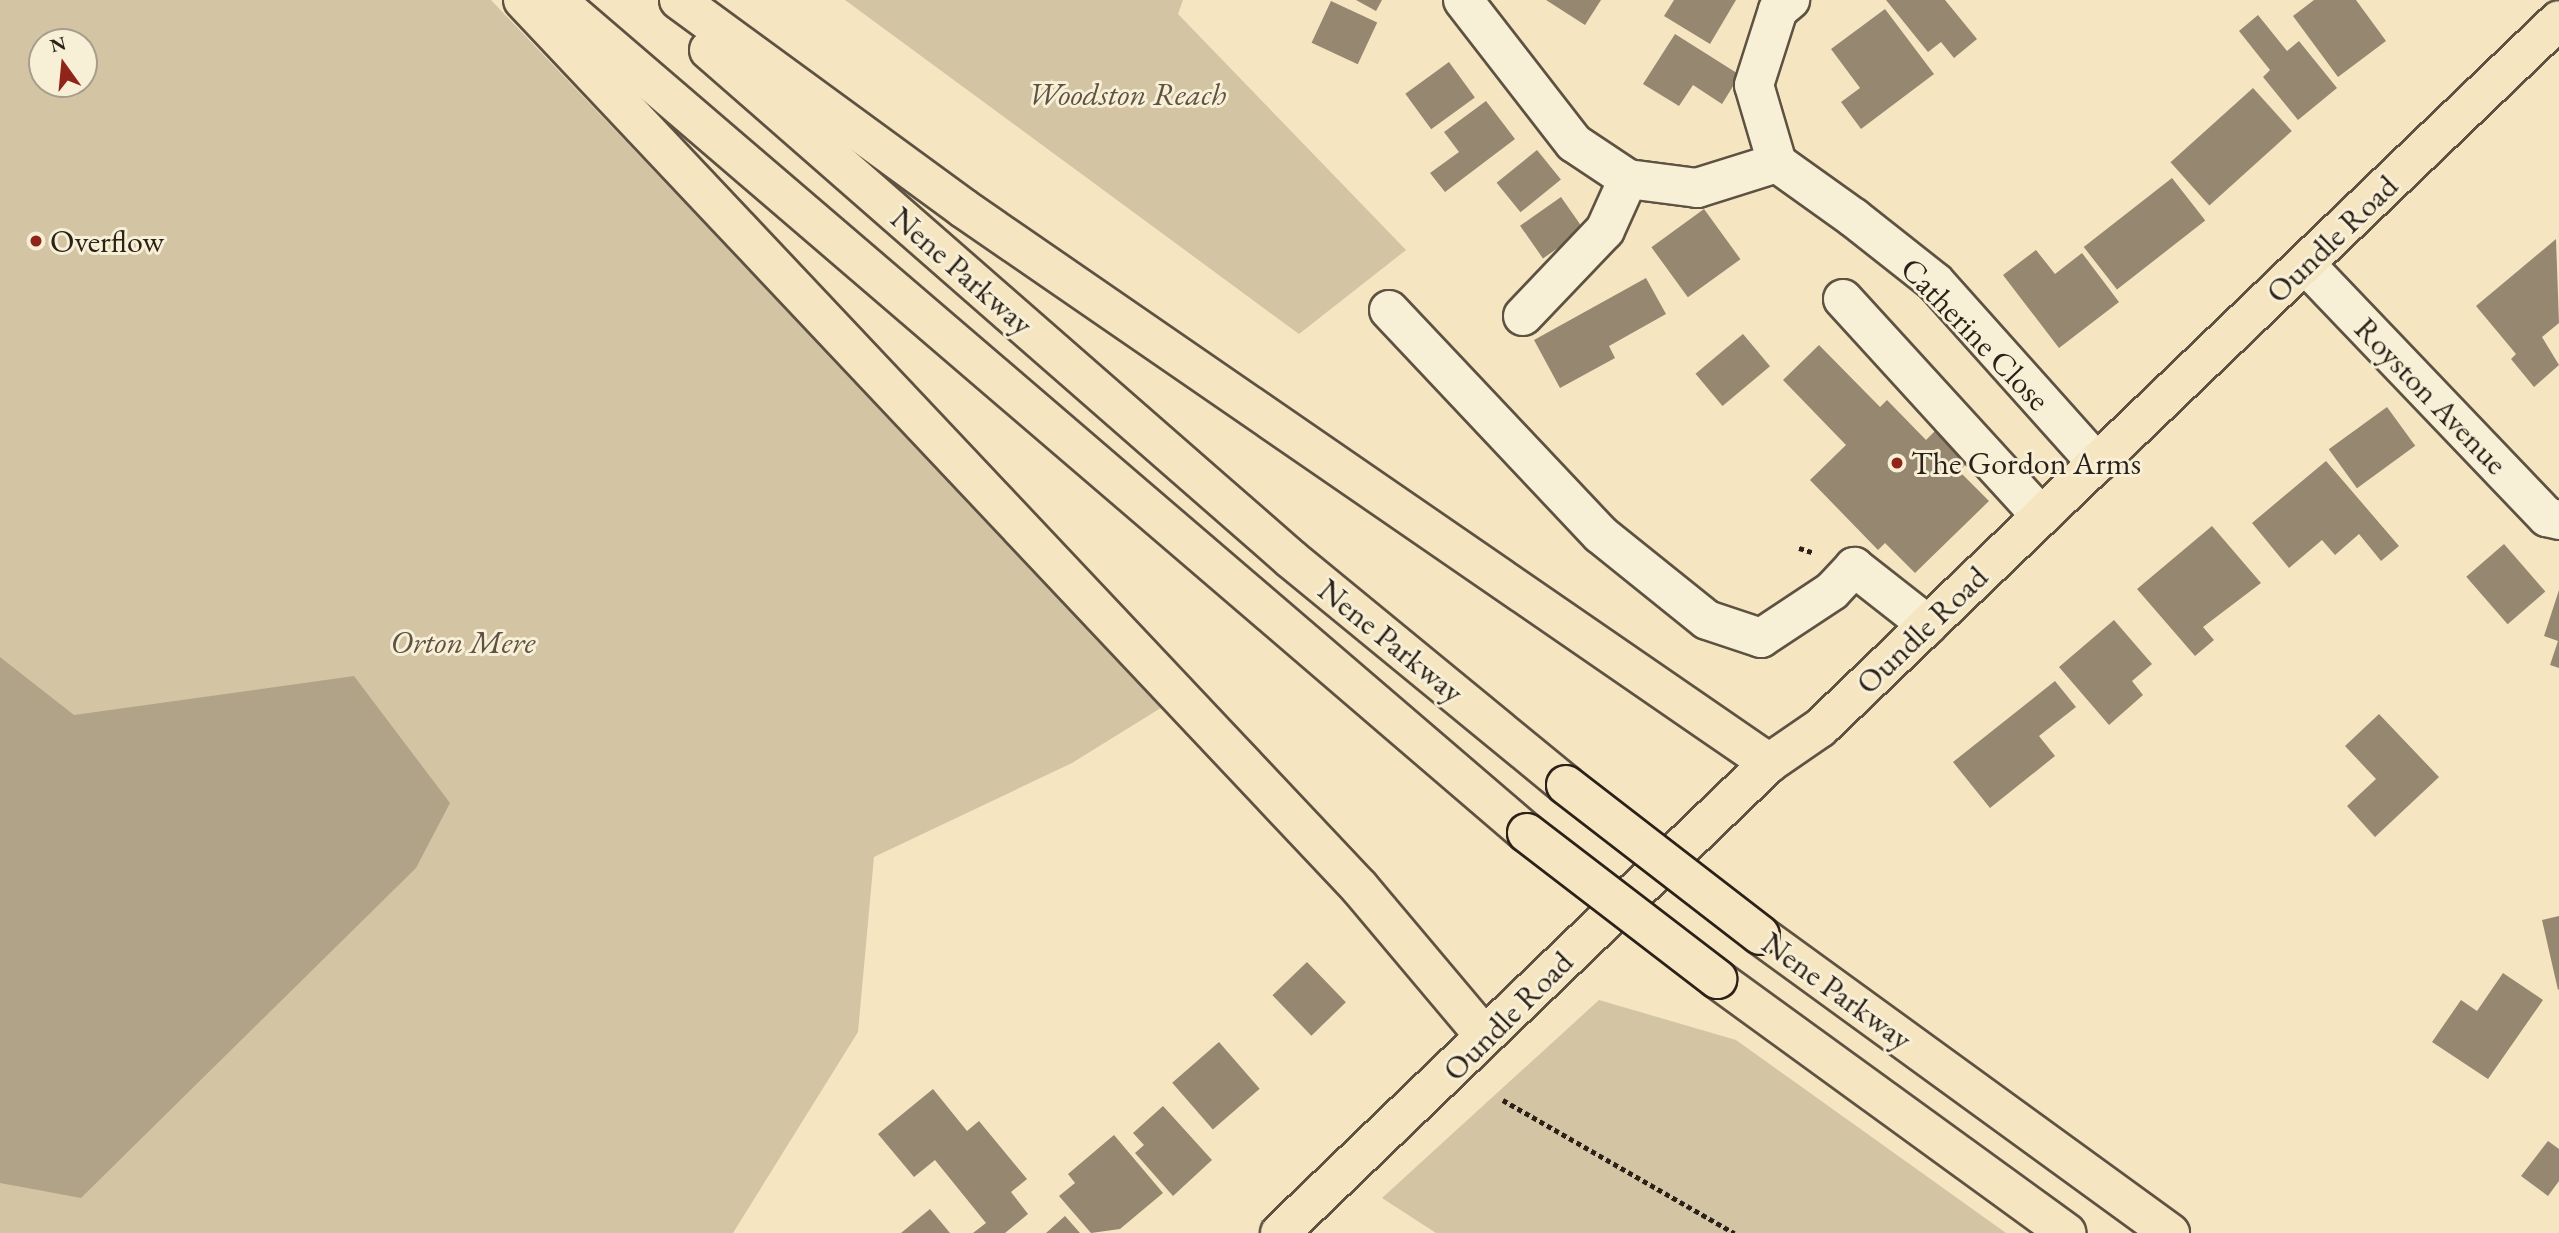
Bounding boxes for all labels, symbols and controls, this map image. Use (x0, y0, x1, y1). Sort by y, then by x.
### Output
north arrow (28, 28, 98, 98)
text: N (47, 30, 69, 58)
park label: Woodston Reach (1028, 75, 1226, 113)
street label: Oundle Road (2258, 167, 2406, 311)
street label: Nene Parkway (883, 199, 1041, 343)
place label: Overflow (50, 222, 164, 260)
marker: Overflow (28, 233, 44, 249)
street label: Catherine Close (1892, 249, 2058, 419)
street label: Royston Avenue (2347, 310, 2515, 482)
place label: The Gordon Arms (1911, 444, 2141, 482)
marker: The Gordon Arms (1889, 455, 1905, 471)
street label: Oundle Road (1848, 558, 1996, 702)
street label: Nene Parkway (1311, 571, 1471, 711)
park label: Orton Mere (391, 623, 535, 661)
street label: Nene Parkway (1755, 924, 1919, 1058)
street label: Oundle Road (1435, 943, 1581, 1089)

